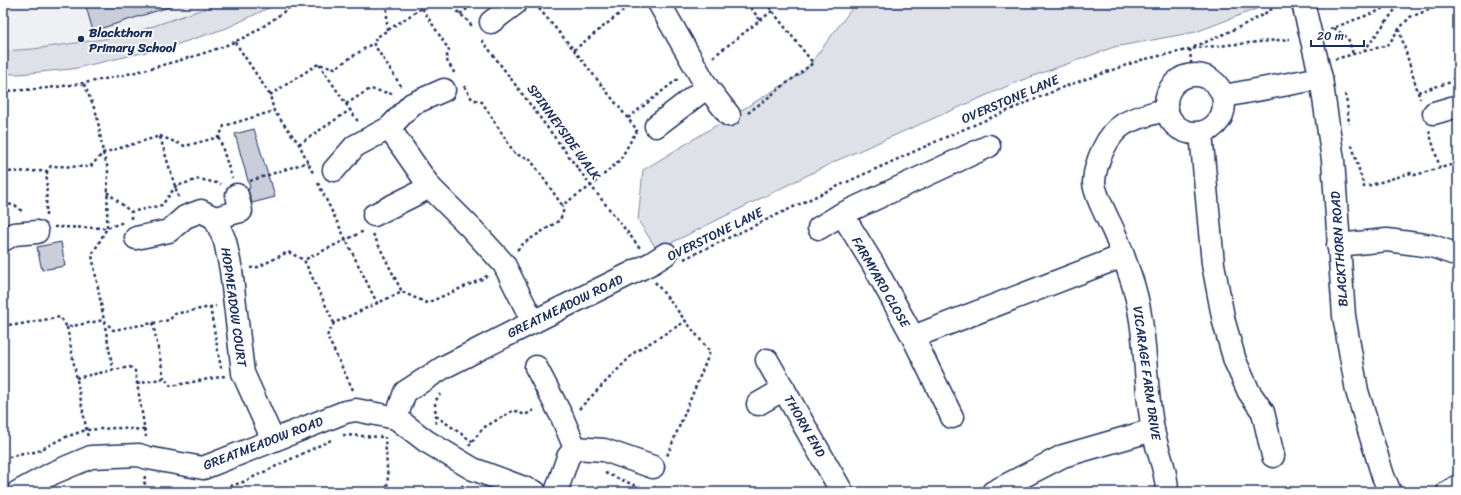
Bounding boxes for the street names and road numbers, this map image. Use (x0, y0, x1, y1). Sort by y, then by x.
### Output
street label: OVERSTONE LANE (958, 68, 1063, 130)
street label: SPINNEYSIDE WALK (521, 79, 608, 186)
street label: BLACKTHORN ROAD (1323, 190, 1355, 308)
street label: OVERSTONE LANE (663, 200, 768, 267)
street label: FARMYARD CLOSE (845, 232, 917, 333)
street label: HOPMEADOW COURT (214, 246, 254, 369)
street label: GREATMEADOW ROAD (503, 268, 627, 344)
street label: VICARAGE FARM DRIVE (1126, 304, 1168, 442)
street label: THORN END (778, 390, 832, 462)
street label: GREATMEADOW ROAD (200, 409, 327, 477)

